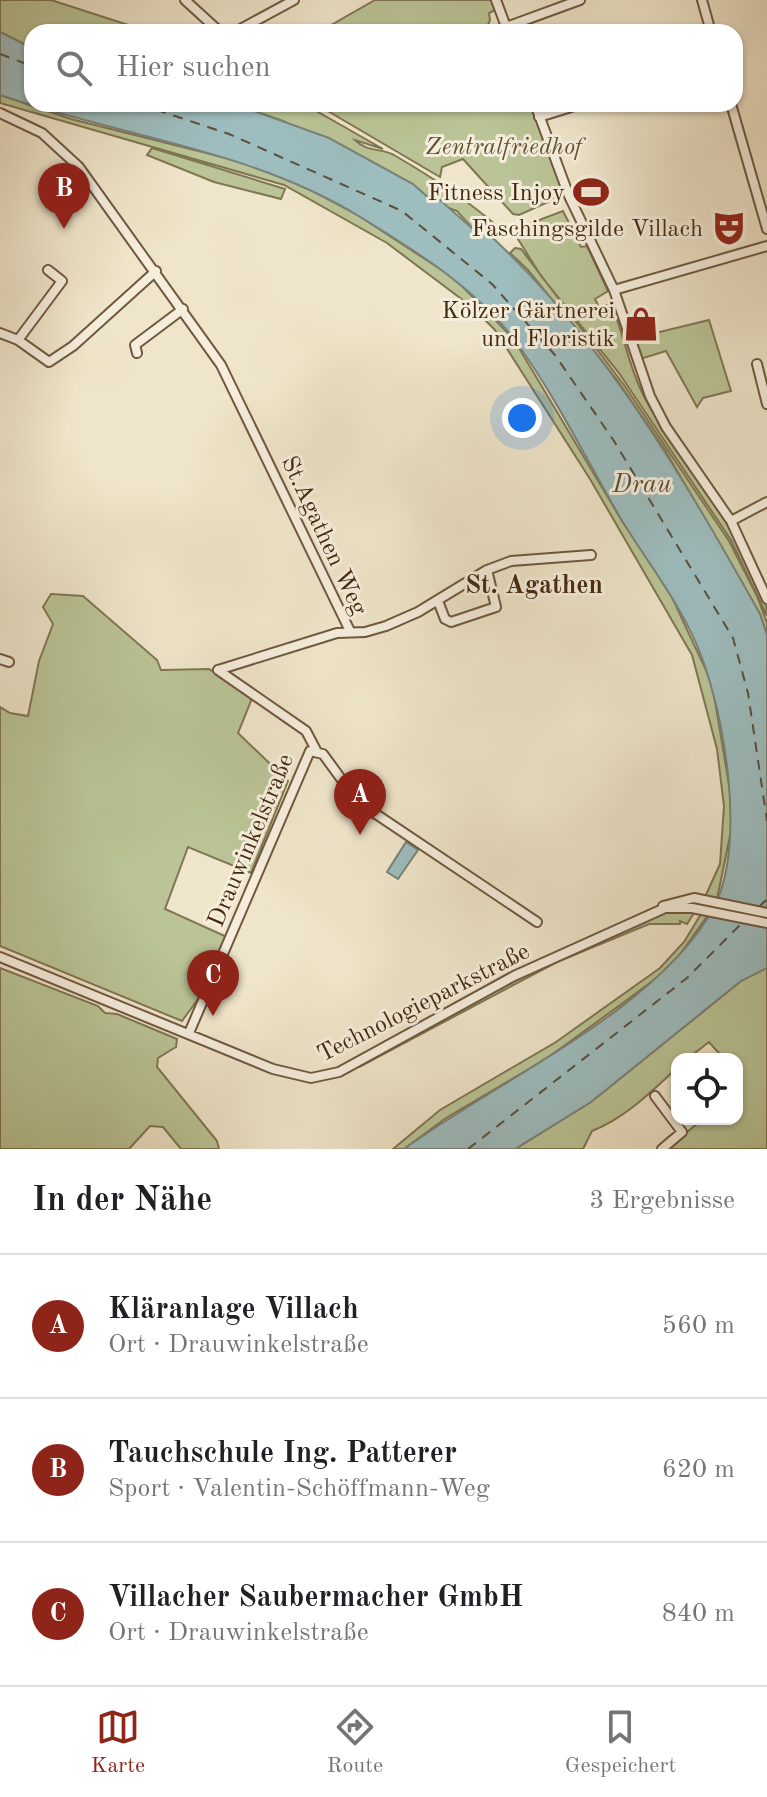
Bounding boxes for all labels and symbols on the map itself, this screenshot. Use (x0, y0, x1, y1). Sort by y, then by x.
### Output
park label: Zentralfriedhof (425, 136, 587, 160)
pin: B (38, 163, 90, 229)
sports icon: Fitness Injoy (572, 173, 610, 211)
place label: Fitness Injoy (428, 182, 565, 206)
theatre icon: Faschingsgilde Villach (710, 209, 748, 247)
place label: Faschingsgilde Villach (471, 218, 703, 242)
place label: Kölzer Gärtnerei und Floristik (442, 300, 615, 352)
shop icon: Kölzer Gärtnerei und Floristik (622, 305, 660, 343)
your location (502, 398, 542, 438)
street label: St.Agathen Weg (276, 453, 371, 619)
water label: Drau (611, 472, 672, 498)
district label: St. Agathen (465, 573, 603, 599)
street label: Drauwinkelstraße (205, 751, 299, 931)
pin: A (334, 769, 386, 835)
street label: Technologieparkstraße (314, 940, 534, 1068)
pin: C (187, 950, 239, 1016)

